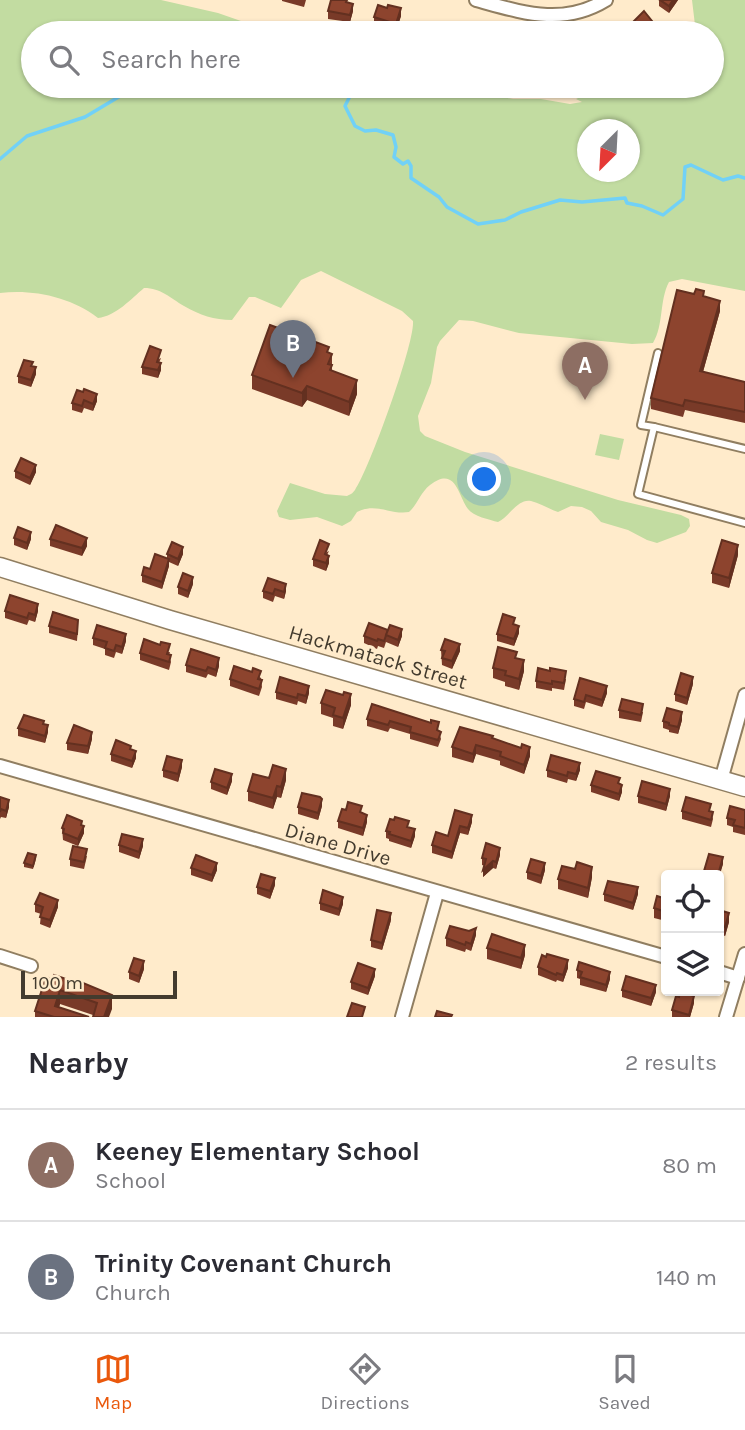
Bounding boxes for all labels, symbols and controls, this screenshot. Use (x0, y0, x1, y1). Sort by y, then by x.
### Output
search box (21, 21, 724, 98)
icon: search (45, 41, 83, 79)
text: Search here (101, 44, 241, 75)
north arrow (577, 119, 640, 182)
pin: B (270, 320, 316, 378)
pin: A (562, 342, 608, 400)
your location (467, 462, 501, 496)
street label: Hackmatack Street (286, 620, 470, 694)
street label: Diane Drive (282, 817, 394, 871)
map controls (661, 870, 724, 996)
button: locate (661, 870, 724, 933)
button: layers (661, 933, 724, 996)
scale bar (21, 968, 177, 1000)
text: 100 m (32, 972, 83, 994)
text: Nearby (28, 1045, 128, 1081)
text: 2 results (625, 1049, 717, 1076)
text: Keeney Elementary School (95, 1136, 420, 1167)
text: A (44, 1152, 58, 1179)
text: 80 m (662, 1152, 717, 1179)
text: School (95, 1167, 166, 1194)
text: Trinity Covenant Church (95, 1248, 392, 1279)
text: B (44, 1264, 58, 1291)
text: 140 m (656, 1264, 717, 1291)
text: Church (95, 1279, 171, 1306)
tab: Map (94, 1350, 132, 1414)
tab: Directions (321, 1350, 410, 1414)
tab: Saved (598, 1350, 651, 1414)

